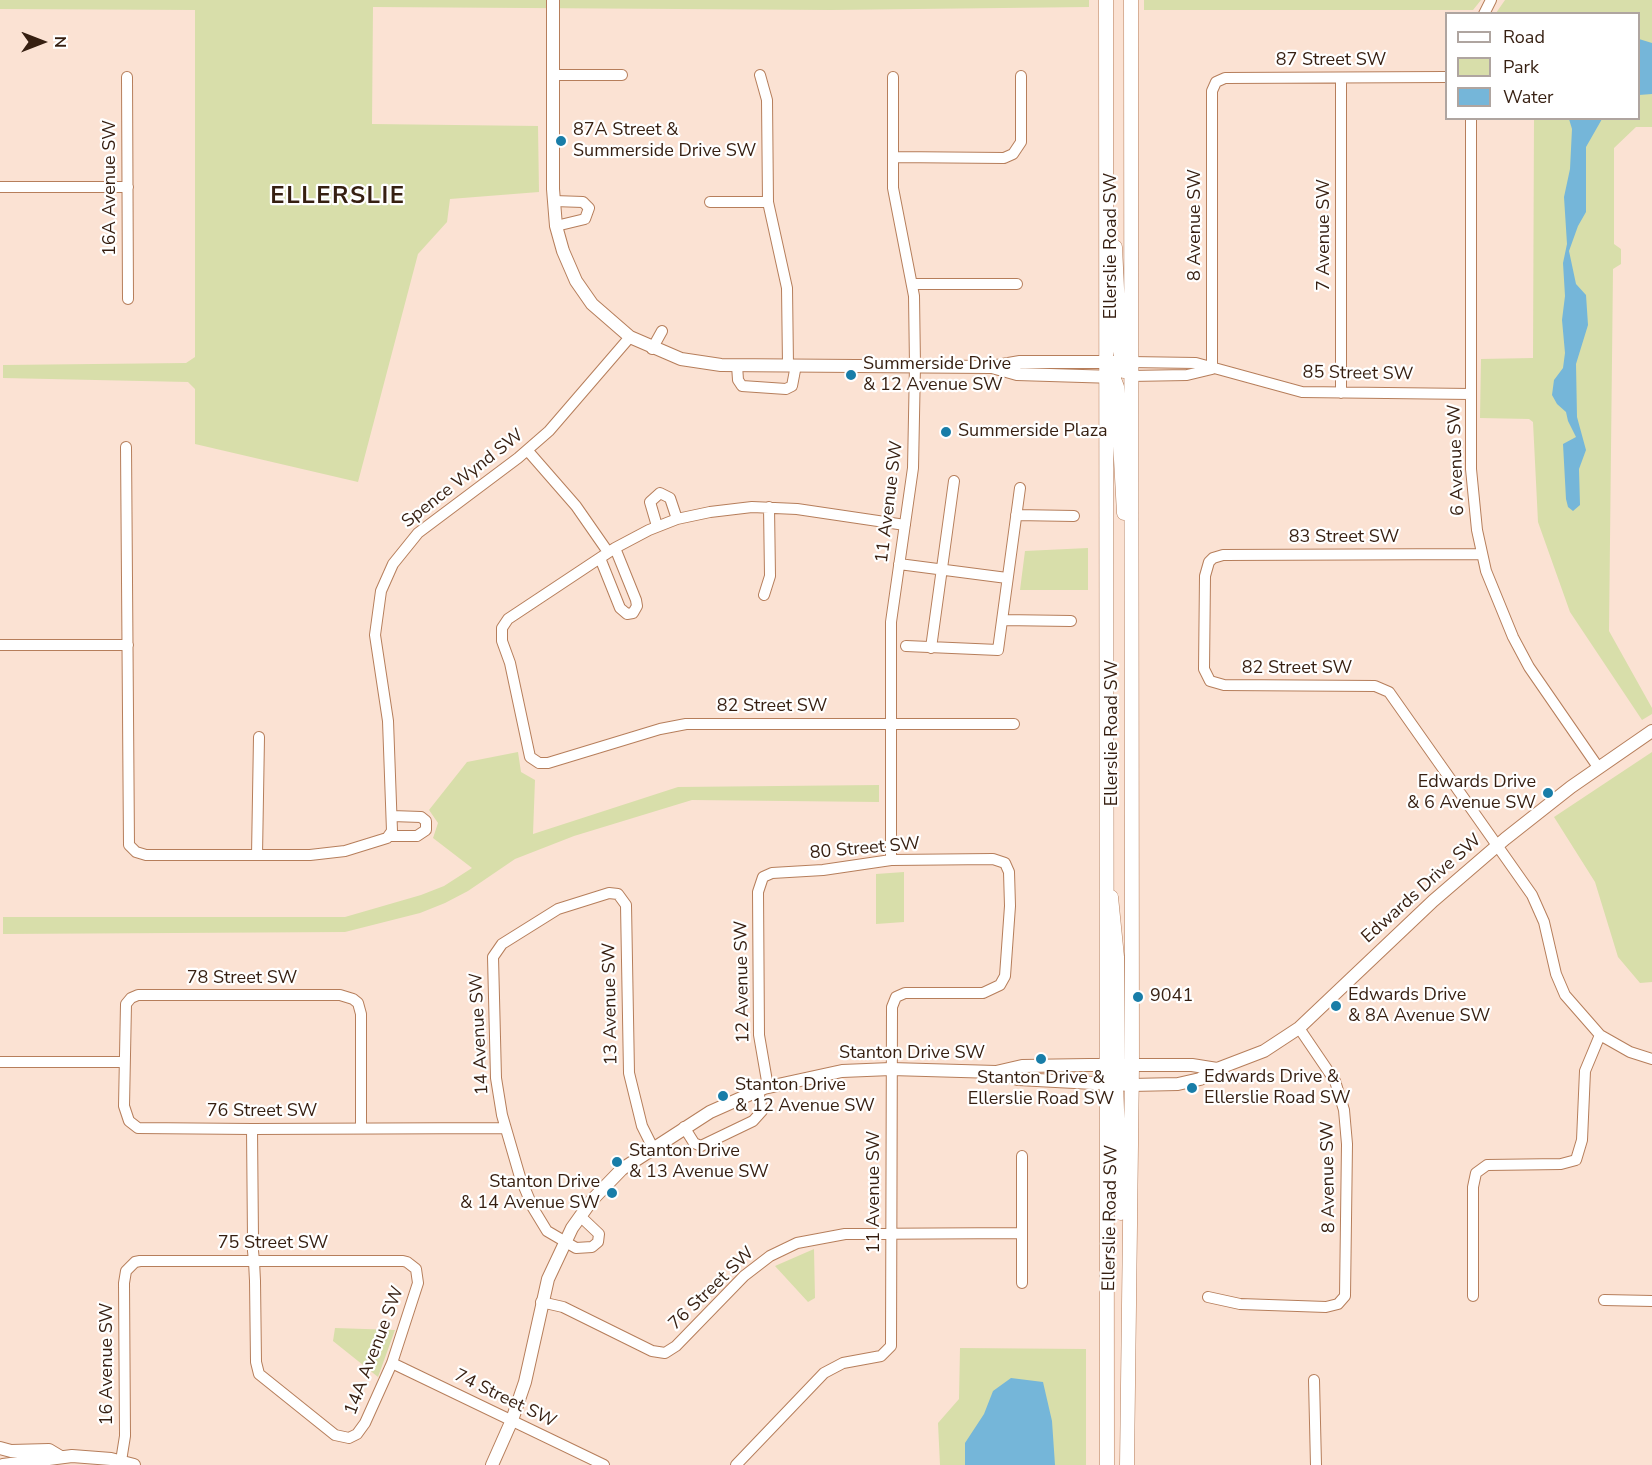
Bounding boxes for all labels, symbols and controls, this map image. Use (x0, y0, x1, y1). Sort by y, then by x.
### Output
north arrow (12, 12, 72, 72)
legend (1445, 12, 1640, 120)
text: Road (1503, 25, 1545, 49)
text: N (49, 36, 71, 48)
street label: 87 Street SW (1276, 50, 1386, 72)
text: Park (1503, 55, 1539, 79)
text: Water (1503, 85, 1554, 109)
street label: 16A Avenue SW (100, 120, 122, 256)
place label: 87A Street & Summerside Drive SW (573, 120, 756, 162)
marker: 87A Street & Summerside Drive SW (554, 134, 568, 148)
street label: 8 Avenue SW (1185, 169, 1207, 281)
street label: Ellerslie Road SW (1101, 173, 1123, 319)
street label: 7 Avenue SW (1314, 179, 1336, 291)
district label: ELLERSLIE (270, 183, 406, 211)
place label: Summerside Drive & 12 Avenue SW (863, 354, 1011, 397)
street label: 85 Street SW (1302, 362, 1414, 386)
marker: Summerside Drive & 12 Avenue SW (844, 368, 858, 382)
street label: 6 Avenue SW (1444, 404, 1470, 516)
place label: Summerside Plaza (958, 421, 1107, 443)
street label: Spence Wynd SW (398, 425, 528, 533)
marker: Summerside Plaza (939, 425, 953, 439)
street label: 11 Avenue SW (872, 440, 908, 564)
street label: 83 Street SW (1289, 527, 1399, 549)
street label: 82 Street SW (1242, 658, 1352, 680)
street label: Ellerslie Road SW (1102, 660, 1124, 806)
street label: 82 Street SW (717, 696, 827, 718)
place label: Edwards Drive & 6 Avenue SW (1407, 772, 1536, 814)
marker: Edwards Drive & 6 Avenue SW (1541, 786, 1555, 800)
street label: Edwards Drive SW (1358, 830, 1486, 948)
street label: 80 Street SW (809, 833, 921, 865)
street label: 12 Avenue SW (731, 920, 755, 1044)
street label: 13 Avenue SW (599, 942, 623, 1066)
street label: 78 Street SW (187, 968, 297, 990)
street label: 14 Avenue SW (466, 972, 494, 1096)
place label: Edwards Drive & 8A Avenue SW (1348, 985, 1490, 1028)
place label: 9041 (1150, 986, 1193, 1008)
marker: 9041 (1131, 990, 1145, 1004)
marker: Edwards Drive & 8A Avenue SW (1329, 999, 1343, 1013)
street label: Stanton Drive SW (839, 1043, 985, 1065)
marker: Stanton Drive & Ellerslie Road SW (1034, 1052, 1048, 1066)
place label: Edwards Drive & Ellerslie Road SW (1204, 1067, 1351, 1110)
place label: Stanton Drive & Ellerslie Road SW (968, 1068, 1114, 1110)
place label: Stanton Drive & 12 Avenue SW (735, 1075, 875, 1118)
marker: Edwards Drive & Ellerslie Road SW (1185, 1081, 1199, 1095)
marker: Stanton Drive & 12 Avenue SW (716, 1089, 730, 1103)
street label: 76 Street SW (207, 1101, 317, 1123)
street label: 8 Avenue SW (1317, 1121, 1341, 1233)
street label: 11 Avenue SW (864, 1131, 886, 1253)
place label: Stanton Drive & 13 Avenue SW (629, 1141, 769, 1184)
street label: Ellerslie Road SW (1099, 1145, 1123, 1291)
marker: Stanton Drive & 13 Avenue SW (610, 1155, 624, 1169)
place label: Stanton Drive & 14 Avenue SW (460, 1172, 600, 1214)
marker: Stanton Drive & 14 Avenue SW (605, 1186, 619, 1200)
street label: 75 Street SW (218, 1233, 328, 1255)
street label: 76 Street SW (665, 1243, 759, 1335)
street label: 14A Avenue SW (341, 1284, 409, 1418)
street label: 16 Avenue SW (97, 1303, 119, 1425)
street label: 74 Street SW (451, 1365, 559, 1433)

